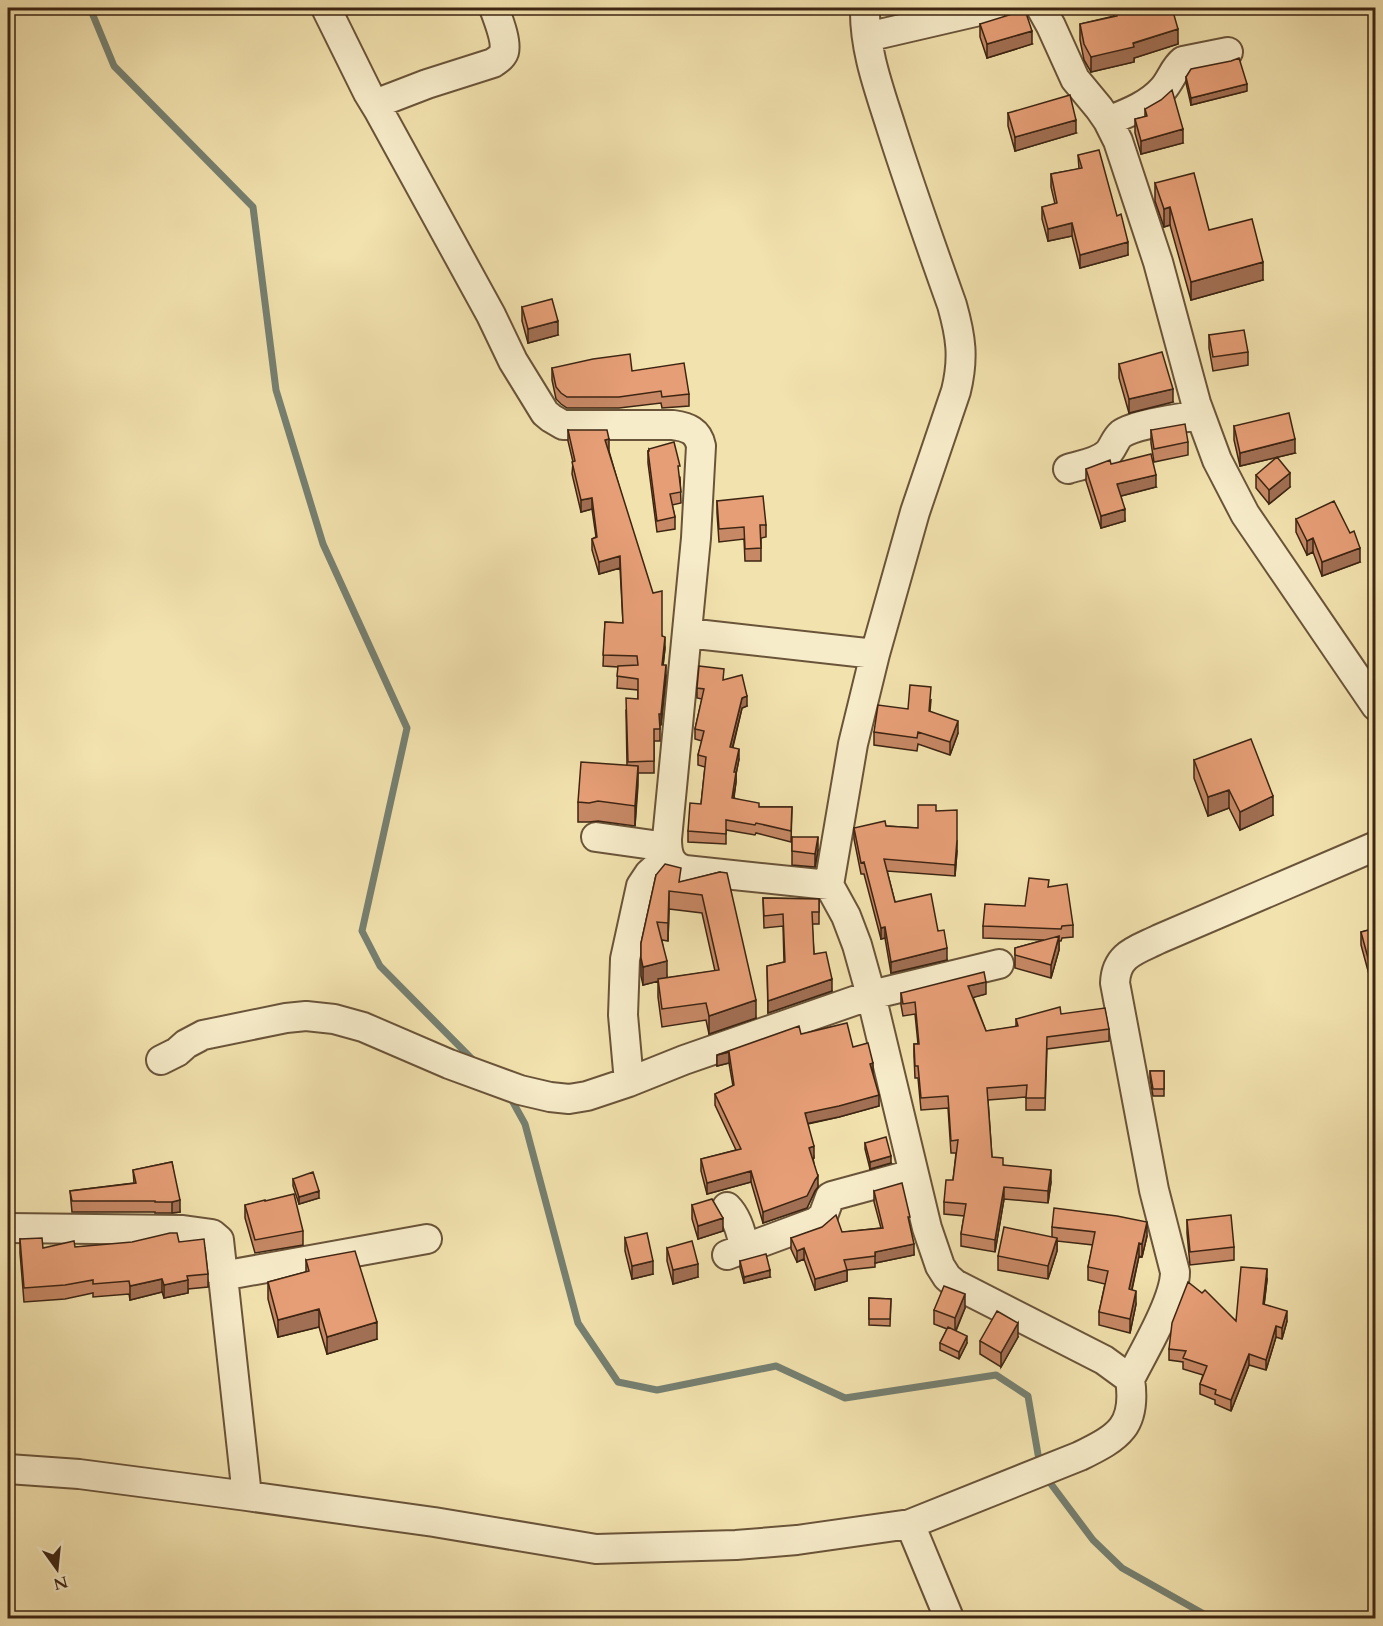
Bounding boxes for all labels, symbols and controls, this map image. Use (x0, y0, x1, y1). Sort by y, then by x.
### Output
north arrow (27, 1539, 87, 1599)
text: N (51, 1570, 70, 1595)

